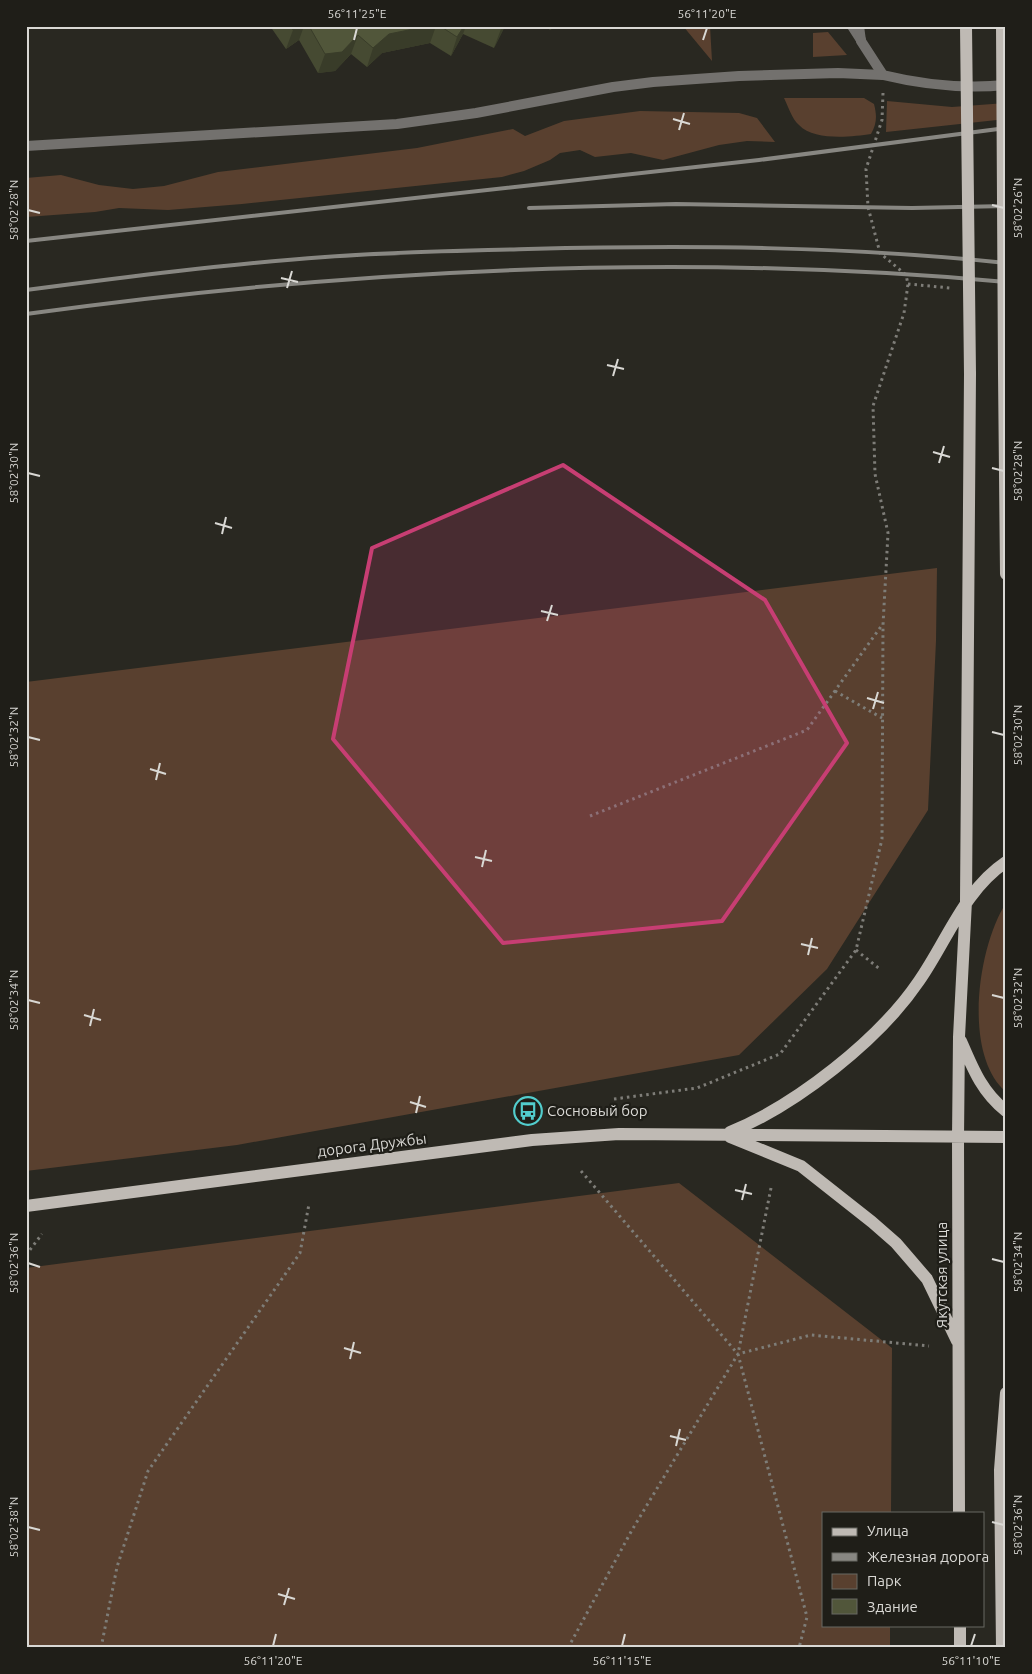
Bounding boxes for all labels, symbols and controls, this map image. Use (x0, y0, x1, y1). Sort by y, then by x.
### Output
text: 56°11'25"E (328, 7, 387, 20)
text: 56°11'20"E (678, 7, 737, 20)
text: 58°02'26"N (1011, 178, 1024, 238)
text: 58°02'28"N (7, 180, 20, 240)
text: 58°02'28"N (1011, 441, 1024, 501)
text: 58°02'30"N (7, 443, 20, 503)
text: 58°02'30"N (1011, 705, 1024, 765)
text: 58°02'32"N (7, 707, 20, 767)
text: 58°02'32"N (1011, 968, 1024, 1028)
text: 58°02'34"N (7, 970, 20, 1030)
bus stop icon: Сосновый бор (513, 1096, 543, 1126)
place label: Сосновый бор (547, 1102, 648, 1119)
street label: дорога Дружбы (316, 1129, 427, 1160)
street label: Якутская улица (933, 1222, 950, 1328)
text: 58°02'34"N (1011, 1232, 1024, 1292)
text: 58°02'36"N (7, 1233, 20, 1293)
text: 58°02'36"N (1011, 1495, 1024, 1555)
text: 58°02'38"N (7, 1497, 20, 1557)
legend (822, 1512, 984, 1626)
text: Улица (867, 1522, 909, 1539)
text: Железная дорога (867, 1548, 989, 1565)
text: Парк (867, 1572, 902, 1589)
text: Здание (867, 1598, 918, 1615)
text: 56°11'20"E (244, 1654, 303, 1667)
text: 56°11'15"E (593, 1654, 652, 1667)
text: 56°11'10"E (942, 1654, 1001, 1667)

